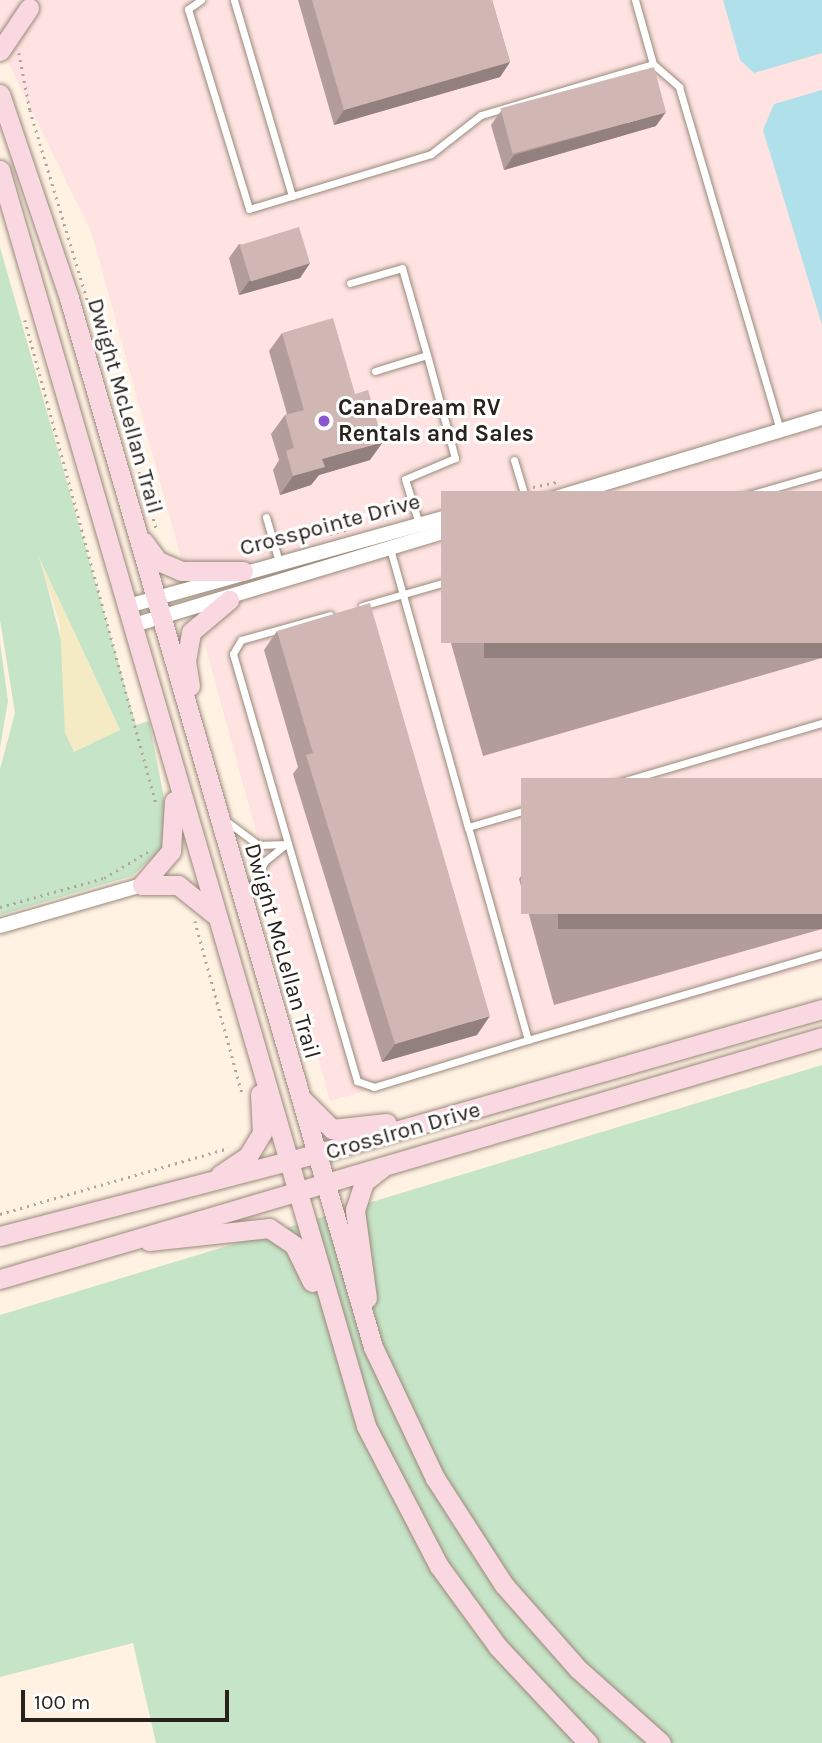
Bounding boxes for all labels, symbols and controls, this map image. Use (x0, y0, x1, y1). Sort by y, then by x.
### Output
street label: Dwight McLellan Trail (81, 295, 169, 517)
place label: CanaDream RV Rentals and Sales (338, 394, 534, 448)
marker: CanaDream RV Rentals and Sales (316, 413, 332, 429)
street label: Crosspointe Drive (237, 488, 423, 562)
street label: Dwight McLellan Trail (238, 840, 326, 1062)
street label: CrossIron Drive (323, 1096, 483, 1166)
scale bar (24, 1676, 233, 1720)
text: 100 m (34, 1690, 91, 1714)

